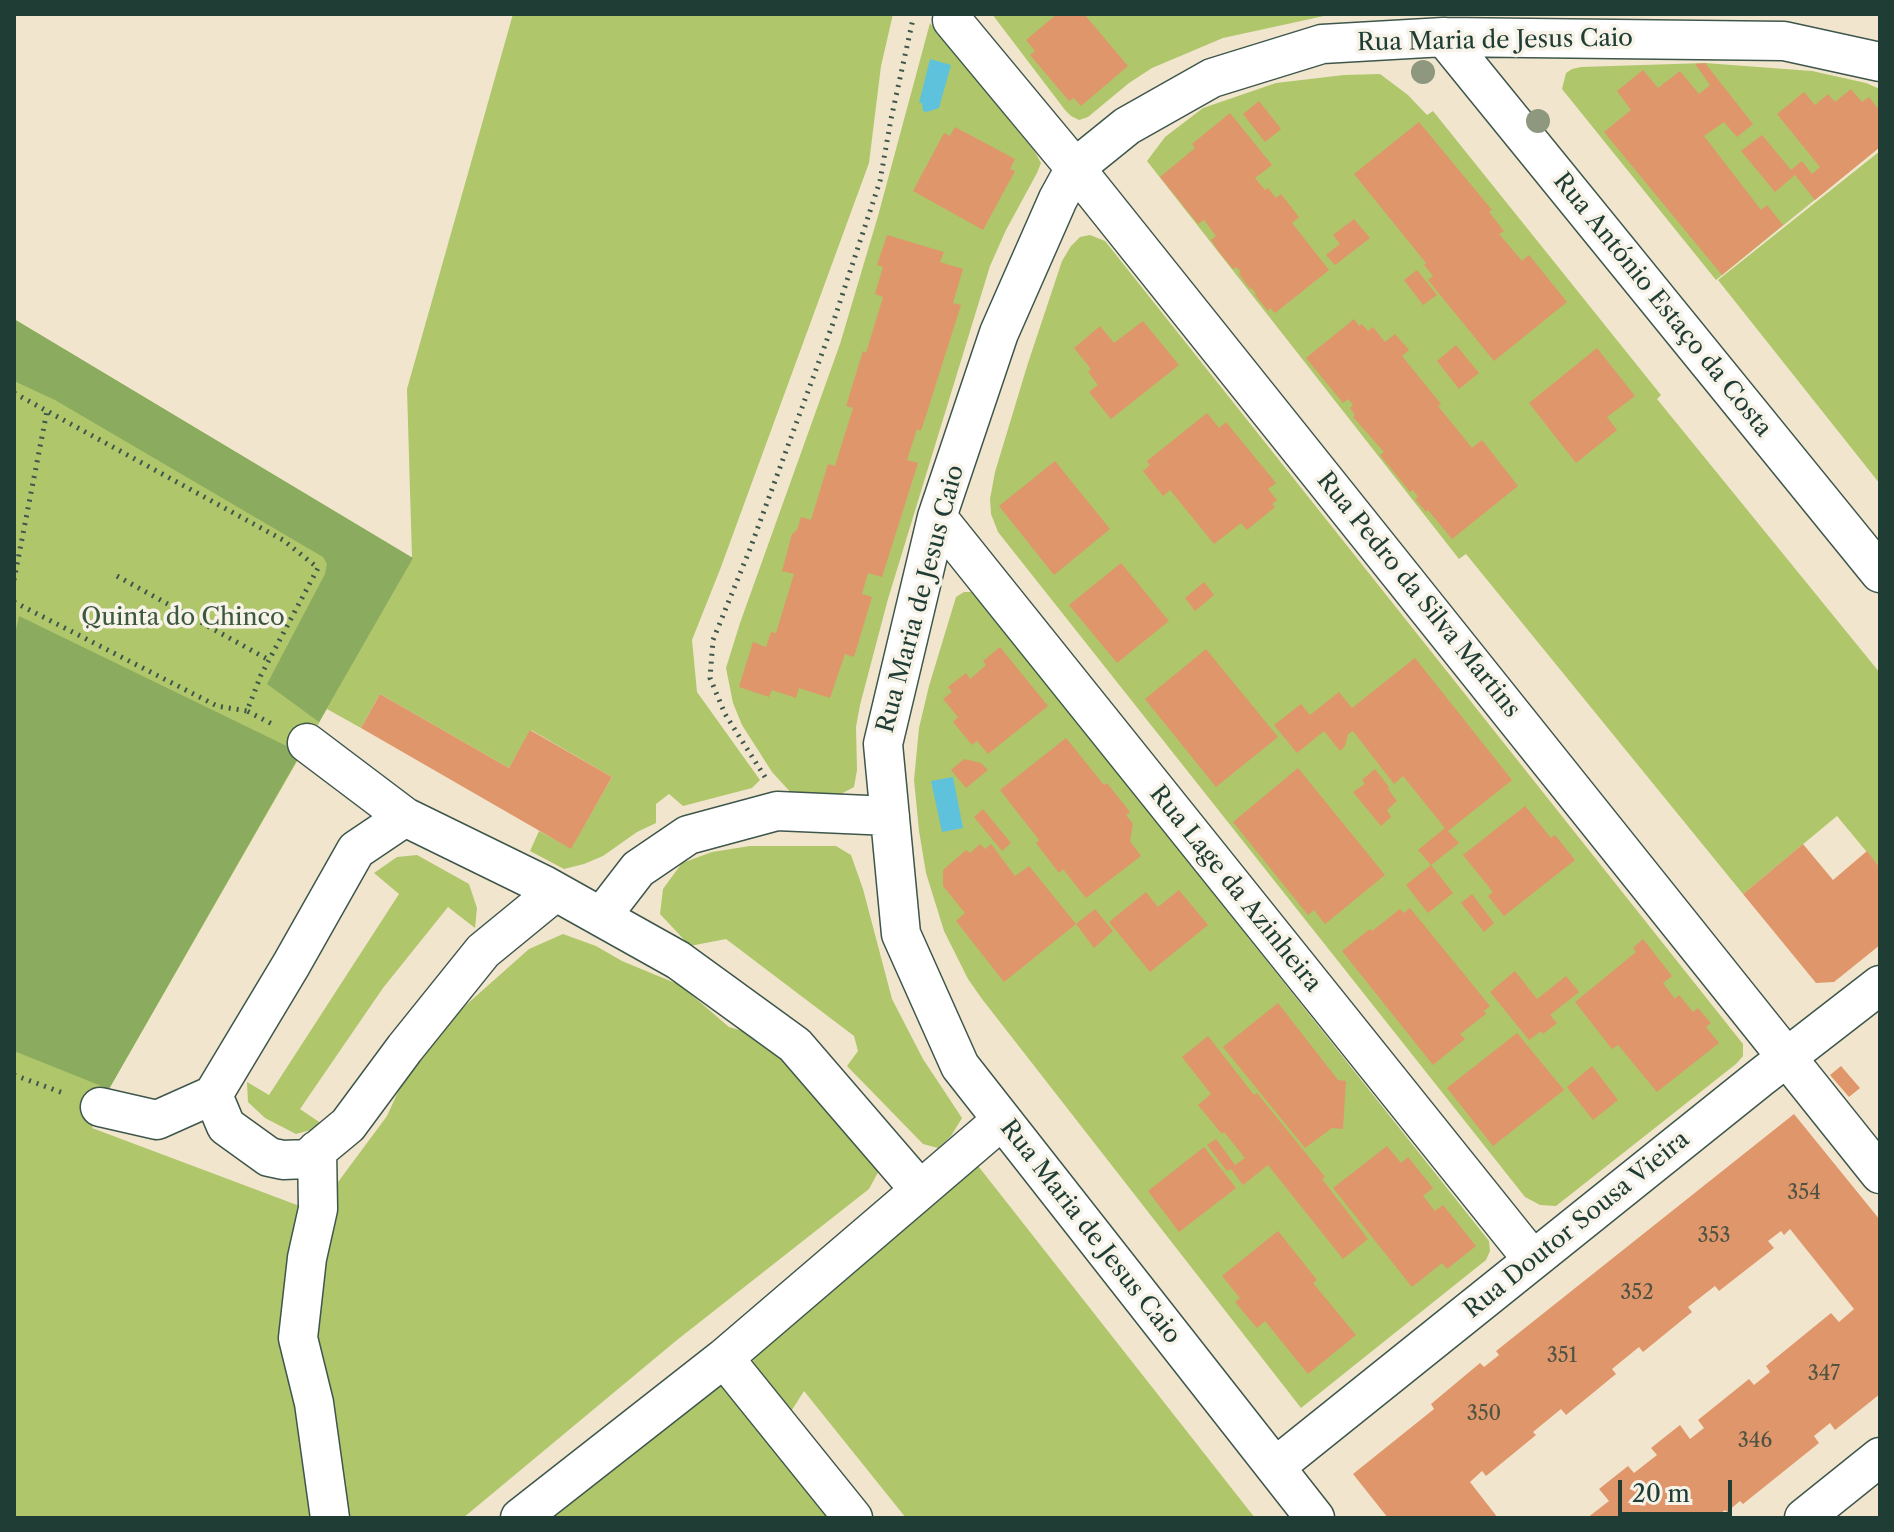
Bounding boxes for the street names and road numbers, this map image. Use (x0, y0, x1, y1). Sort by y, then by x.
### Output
street label: Rua Maria de Jesus Caio (1357, 24, 1633, 58)
street label: Rua António Estaço da Costa (1547, 167, 1777, 443)
street label: Rua Maria de Jesus Caio (871, 462, 971, 736)
street label: Rua Pedro da Silva Martins (1310, 467, 1526, 723)
street label: Rua Lage da Azinheira (1143, 780, 1327, 998)
street label: Rua Maria de Jesus Caio (994, 1114, 1186, 1350)
street label: Rua Doutor Sousa Vieira (1459, 1125, 1695, 1325)

